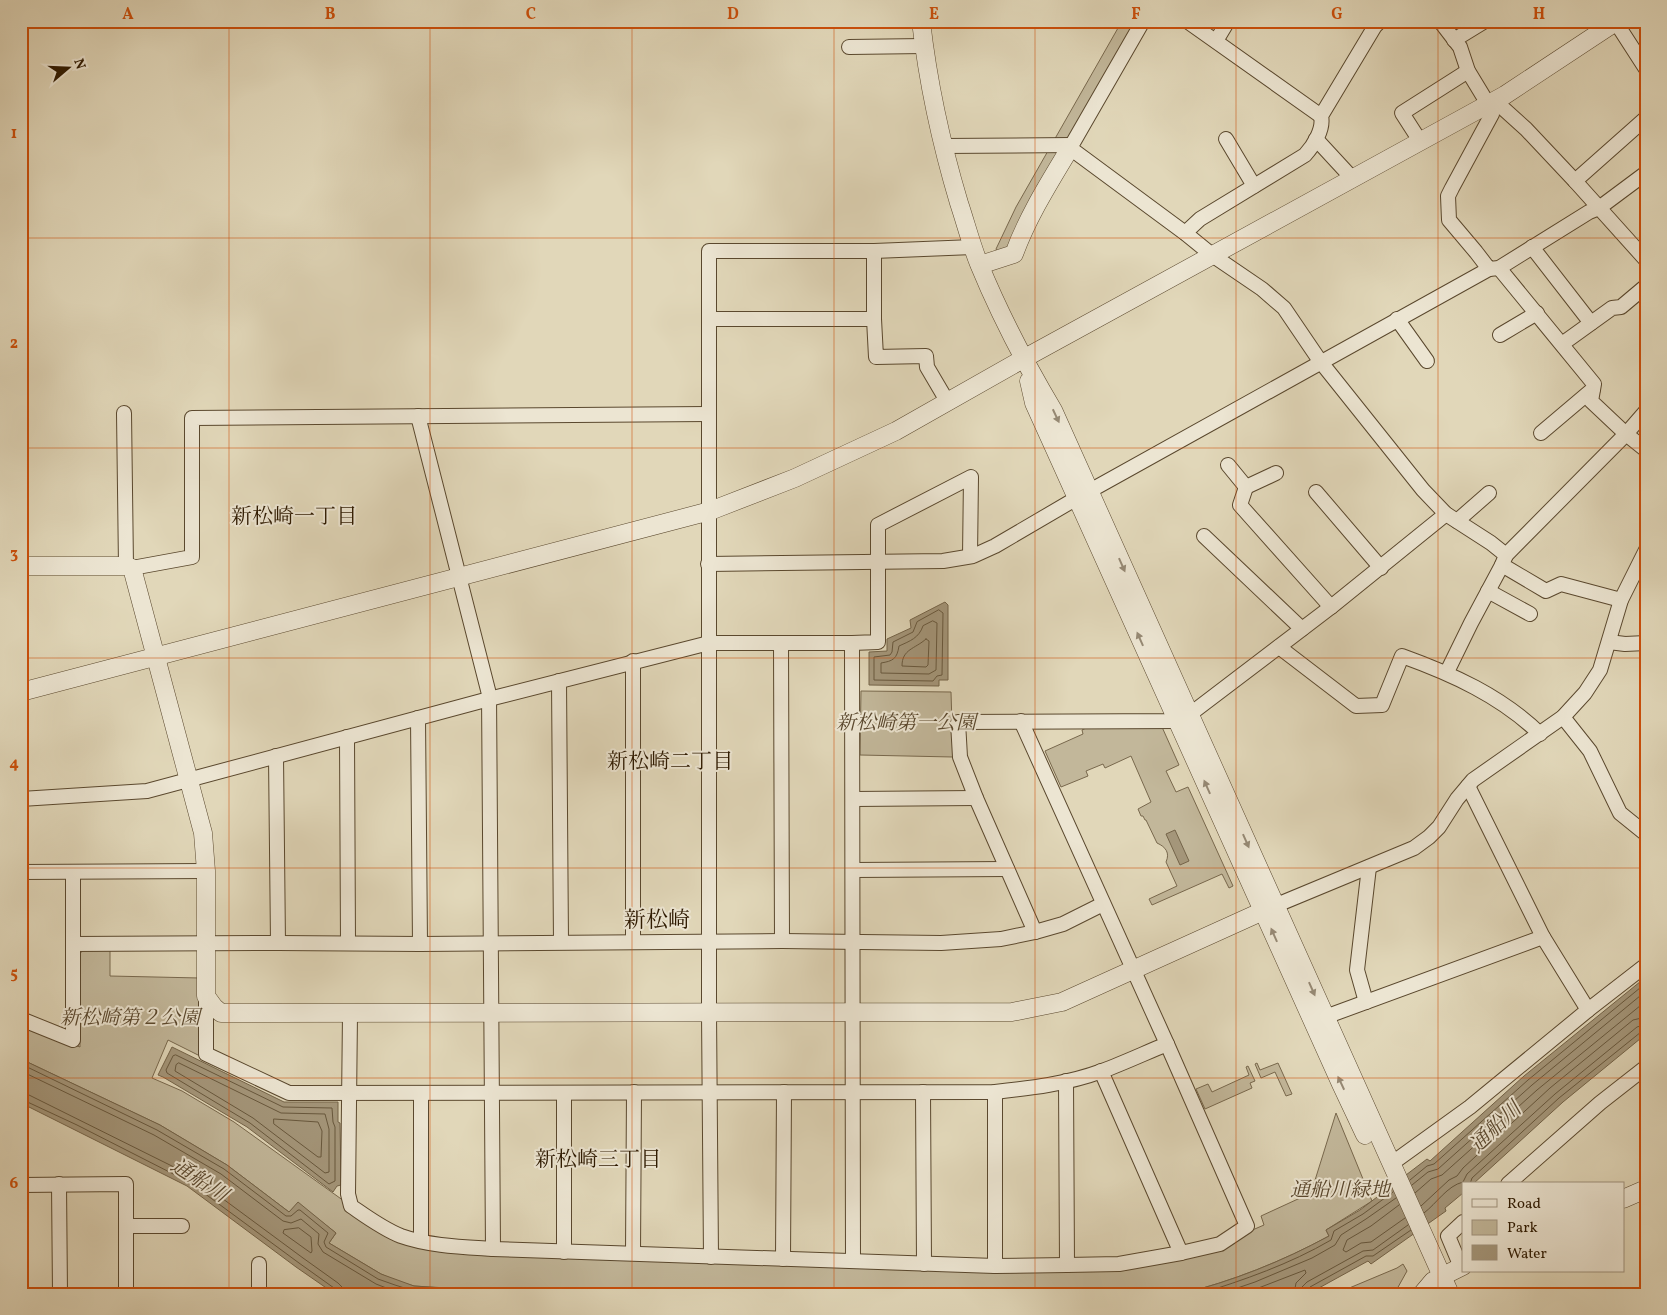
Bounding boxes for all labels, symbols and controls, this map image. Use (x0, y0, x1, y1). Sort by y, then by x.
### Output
text: A (122, 4, 134, 26)
text: B (325, 4, 336, 26)
text: C (526, 4, 536, 26)
text: D (727, 4, 739, 26)
text: E (929, 4, 939, 26)
text: F (1131, 4, 1141, 26)
text: G (1331, 4, 1343, 26)
text: H (1533, 4, 1545, 26)
north arrow (42, 42, 92, 92)
text: N (68, 56, 90, 72)
text: 1 (11, 123, 17, 145)
text: 2 (10, 333, 18, 355)
one-way arrow (1052, 409, 1060, 423)
district label: 新松崎一丁目 (231, 503, 357, 532)
text: 3 (10, 543, 18, 565)
one-way arrow (1118, 558, 1126, 572)
one-way arrow (1136, 632, 1144, 646)
park label: 新松崎第一公園 (836, 710, 979, 738)
district label: 新松崎二丁目 (607, 748, 733, 777)
text: 4 (9, 753, 19, 775)
one-way arrow (1202, 780, 1210, 794)
one-way arrow (1242, 834, 1250, 848)
district label: 新松崎 (624, 906, 690, 937)
one-way arrow (1269, 928, 1277, 942)
text: 5 (10, 963, 18, 985)
one-way arrow (1309, 982, 1317, 996)
park label: 新松崎第２公園 (60, 1005, 203, 1033)
one-way arrow (1336, 1076, 1345, 1091)
water label: 通船川 (1463, 1094, 1530, 1160)
district label: 新松崎三丁目 (535, 1146, 661, 1175)
water label: 通船川 (165, 1152, 235, 1211)
text: 6 (10, 1173, 19, 1195)
park label: 通船川緑地 (1290, 1177, 1392, 1205)
legend (1462, 1182, 1624, 1272)
text: Road (1507, 1194, 1541, 1215)
text: Park (1507, 1218, 1538, 1239)
text: Water (1507, 1244, 1547, 1265)

